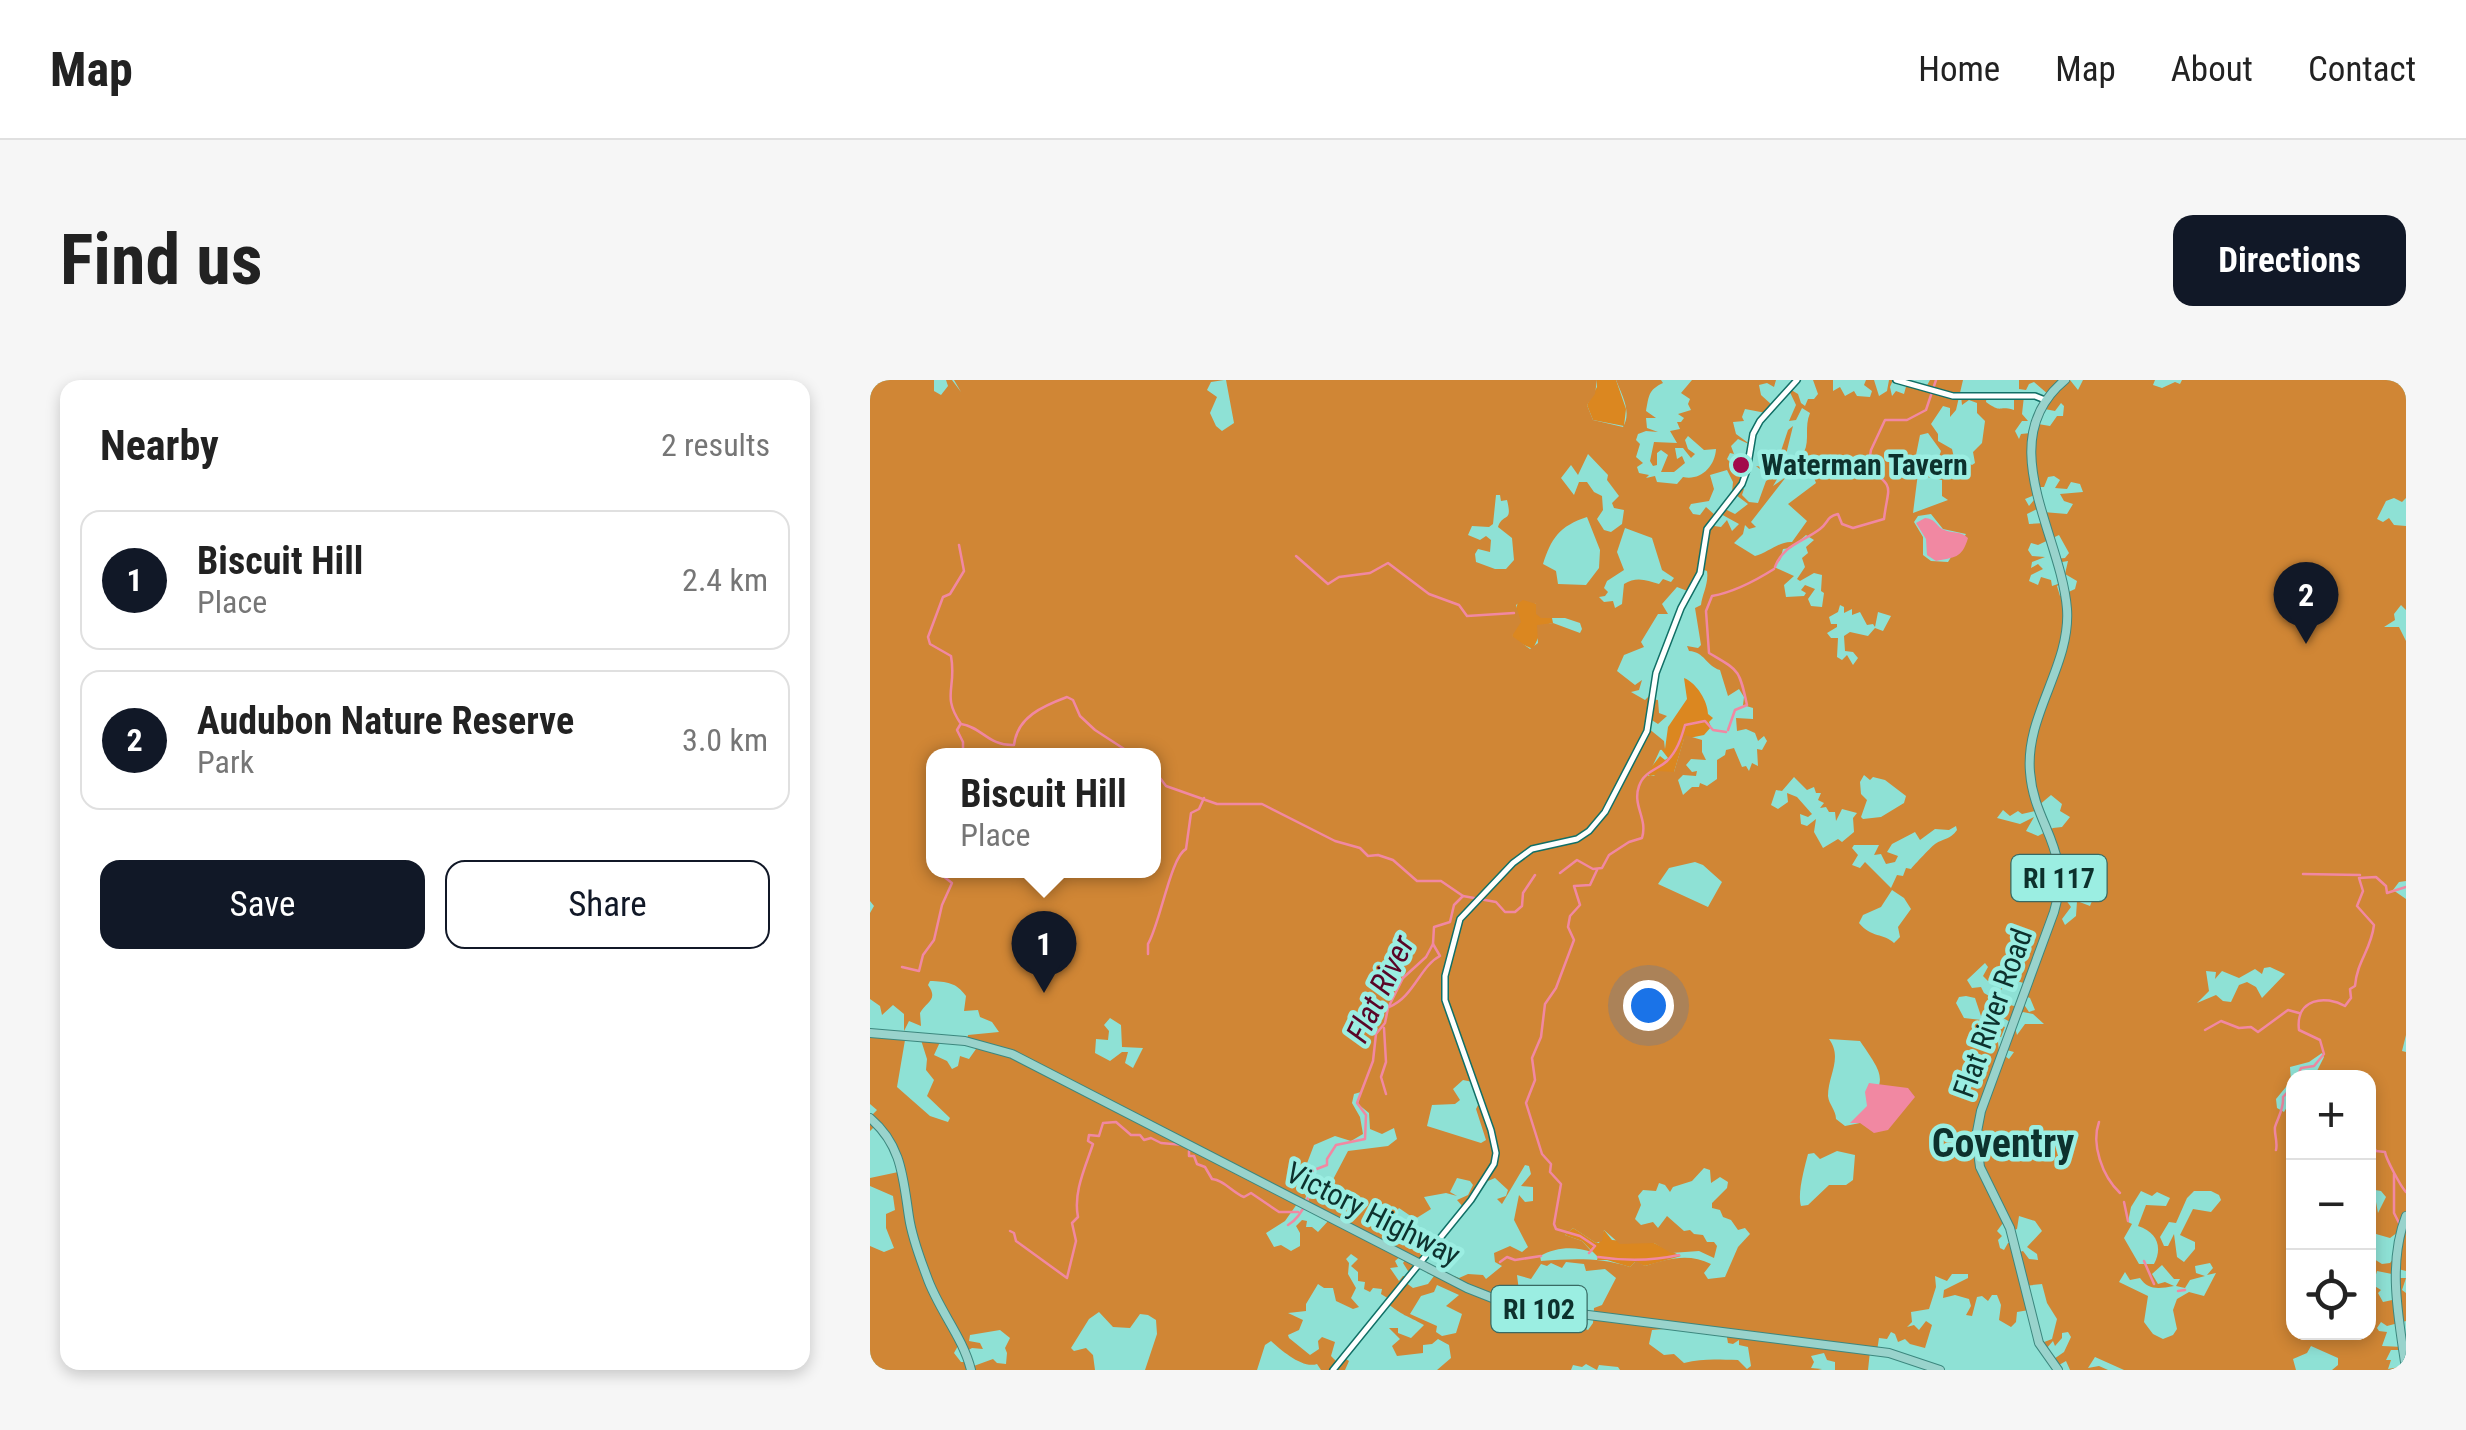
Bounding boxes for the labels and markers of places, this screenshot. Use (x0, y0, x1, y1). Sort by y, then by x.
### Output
place label: Waterman Tavern (1761, 447, 1968, 482)
marker: Waterman Tavern (1730, 454, 1752, 476)
pin: 2 (2274, 562, 2338, 644)
pin: 1 (1012, 910, 1076, 993)

